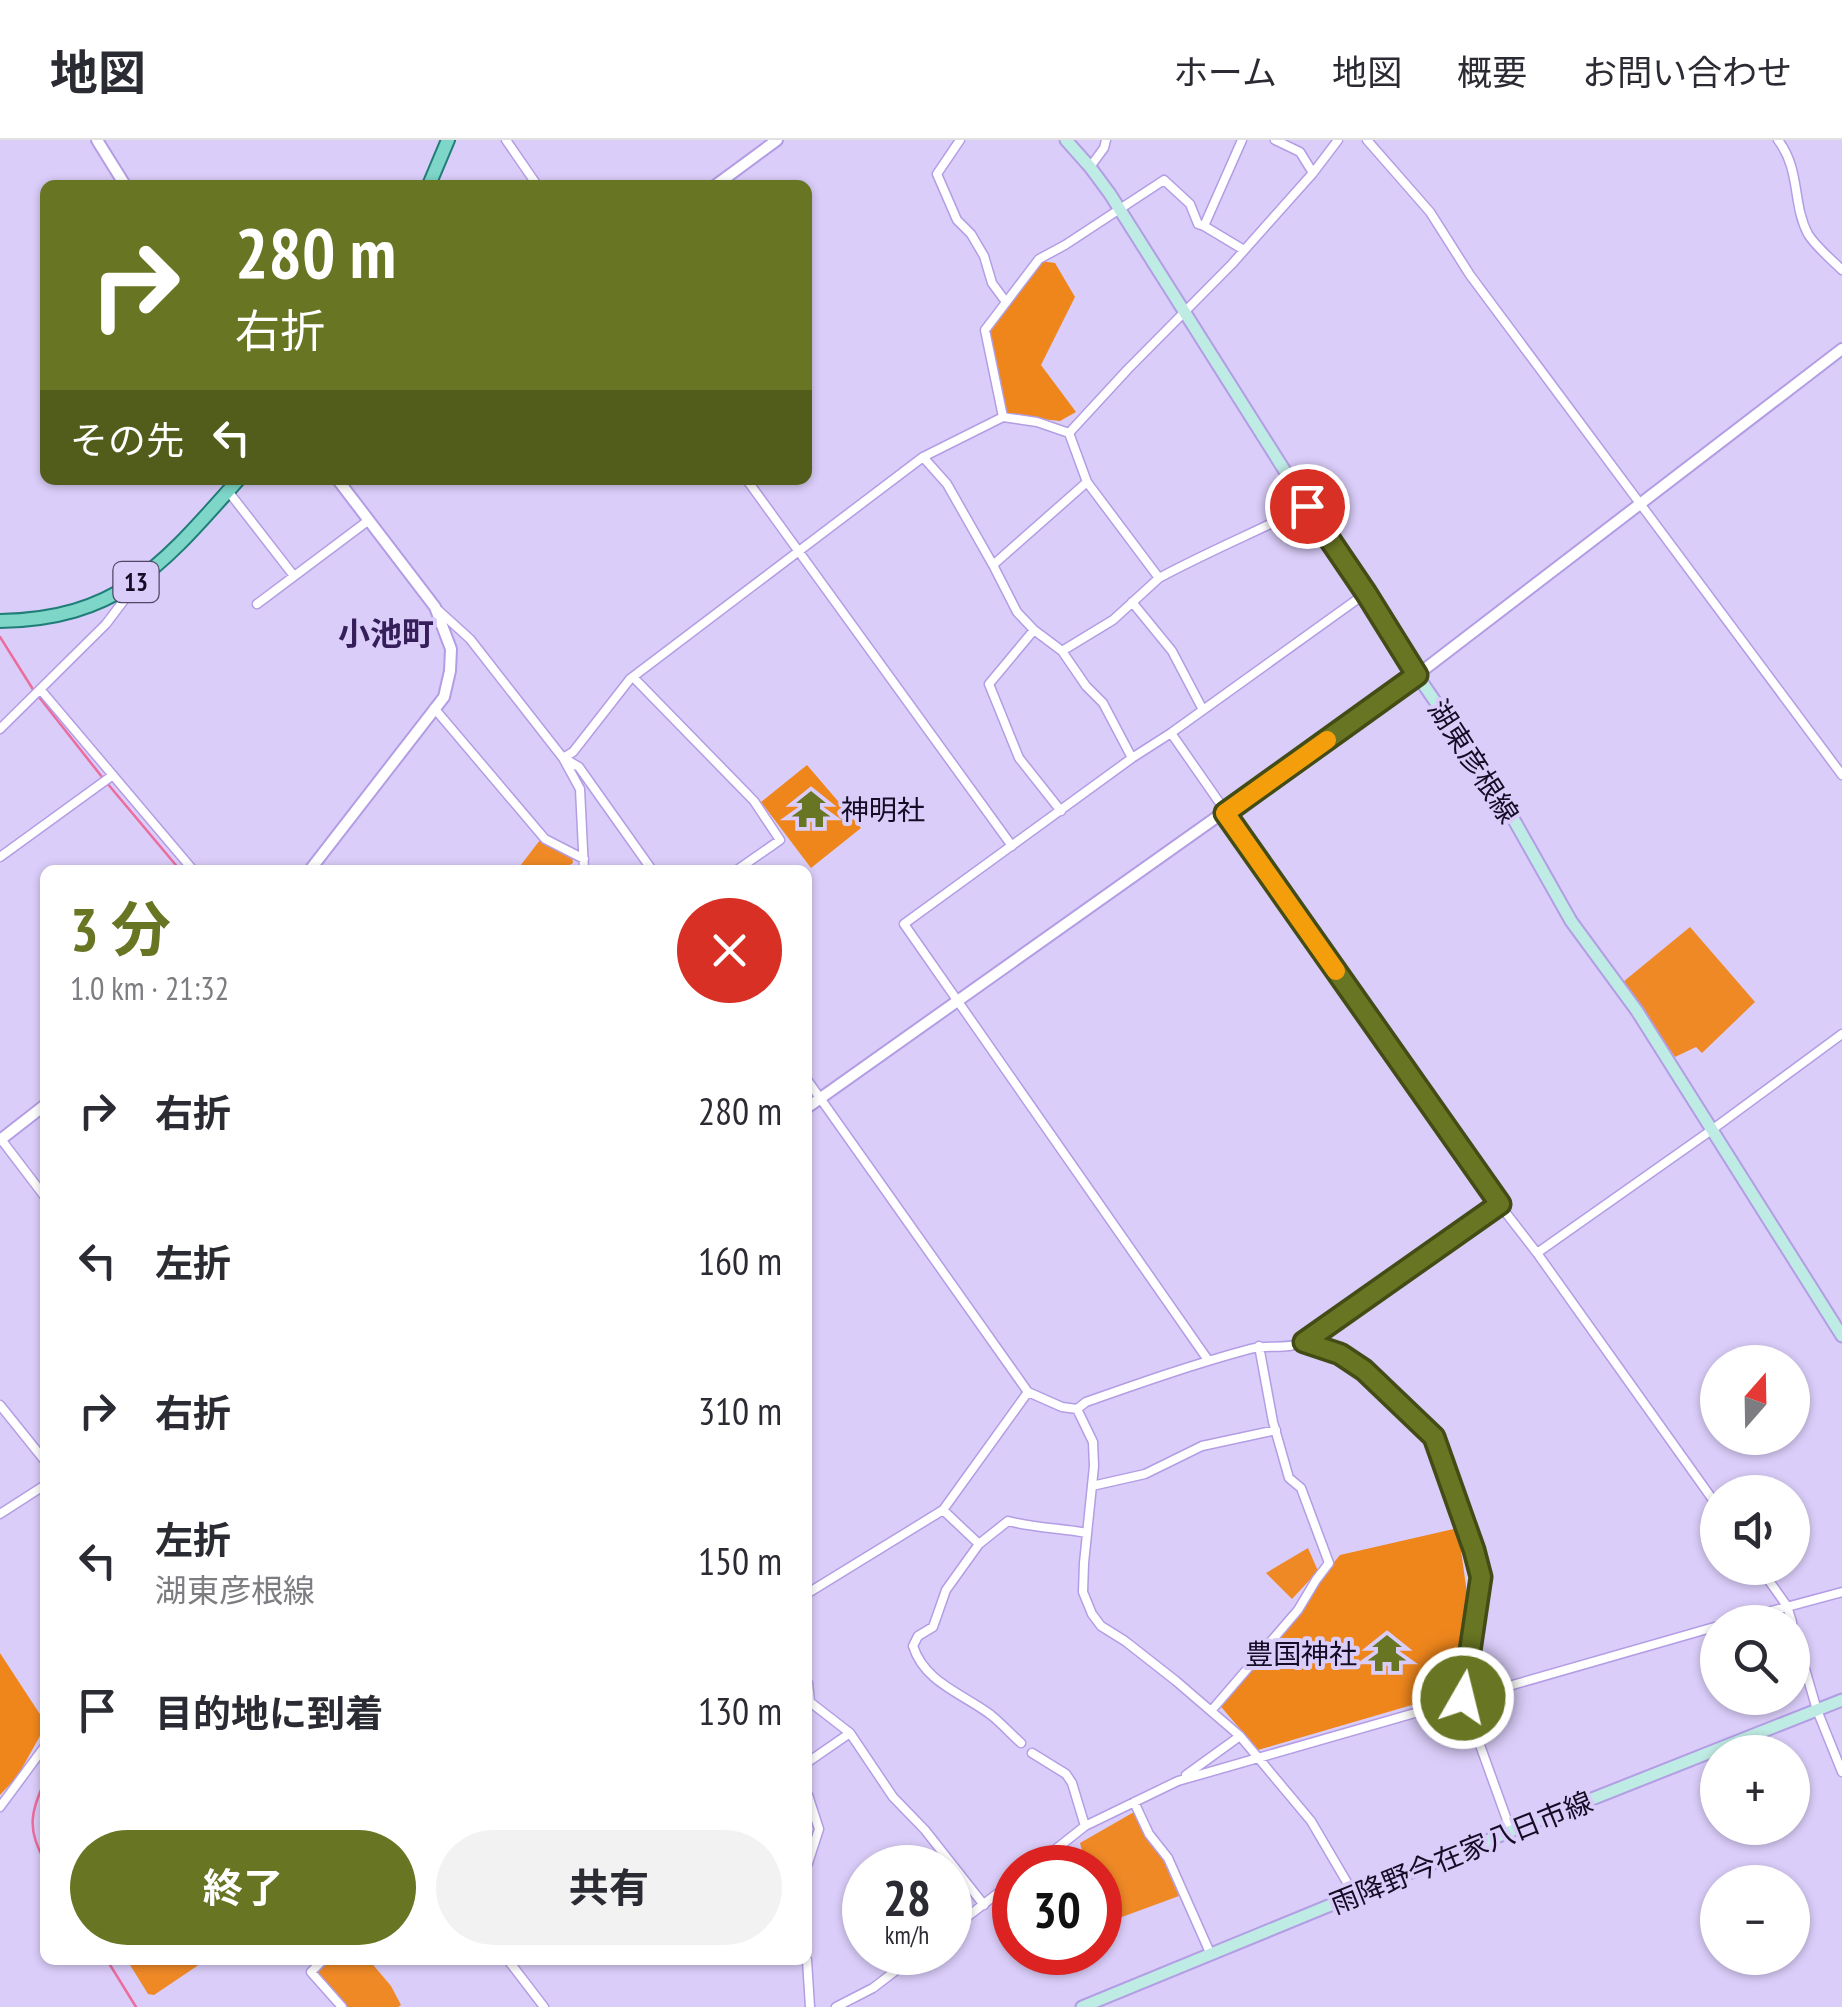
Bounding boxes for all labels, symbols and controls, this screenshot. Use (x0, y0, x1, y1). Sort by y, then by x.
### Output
text: 地図 (50, 41, 146, 103)
text: ホーム (1173, 49, 1277, 95)
text: 地図 (1332, 49, 1402, 95)
text: 概要 (1457, 49, 1527, 95)
text: お問い合わせ (1582, 49, 1792, 95)
text: 280 m (235, 207, 396, 297)
icon: right (70, 220, 200, 350)
text: 右折 (235, 301, 325, 359)
icon: left (204, 410, 259, 465)
text: その先 (70, 415, 184, 464)
pin (1265, 464, 1350, 549)
icon: arrive (1280, 479, 1335, 534)
road number: 13 (114, 562, 158, 602)
district label: 小池町 (338, 612, 434, 654)
street label: 湖東彦根線 (1420, 692, 1528, 830)
temple icon: 神明社 (790, 788, 832, 830)
place label: 神明社 (841, 791, 925, 828)
text: 3 分 (70, 890, 171, 968)
button: close (677, 898, 782, 1003)
text: 1.0 km · 21:32 (70, 967, 229, 1009)
icon: right (70, 1083, 125, 1138)
text: 280 m (698, 1086, 782, 1135)
text: 右折 (155, 1088, 231, 1137)
icon: left (70, 1233, 125, 1288)
text: 160 m (698, 1236, 782, 1285)
text: 左折 (155, 1238, 231, 1287)
north arrow (1700, 1345, 1810, 1455)
map controls (1700, 1345, 1810, 1975)
icon: right (70, 1383, 125, 1438)
text: 310 m (698, 1386, 782, 1435)
text: 右折 (155, 1388, 231, 1437)
button: sound (1700, 1475, 1810, 1585)
text: 左折 (155, 1515, 231, 1564)
icon: left (70, 1533, 125, 1588)
text: 150 m (698, 1536, 782, 1585)
text: 湖東彦根線 (155, 1569, 315, 1611)
button: search (1700, 1605, 1810, 1715)
temple icon: 豊国神社 (1366, 1632, 1408, 1674)
place label: 豊国神社 (1245, 1635, 1357, 1672)
position arrow (1411, 1646, 1515, 1750)
icon: arrive (70, 1683, 125, 1738)
text: 130 m (698, 1686, 782, 1735)
text: 目的地に到着 (155, 1688, 383, 1737)
button: + (1700, 1735, 1810, 1845)
street label: 雨降野今在家八日市線 (1324, 1782, 1598, 1922)
button: 終了 (70, 1830, 416, 1945)
button: 共有 (436, 1830, 782, 1945)
speed limit sign: 30 (992, 1845, 1122, 1975)
text: 28 (883, 1865, 931, 1930)
button: − (1700, 1865, 1810, 1975)
text: km/h (885, 1919, 929, 1951)

